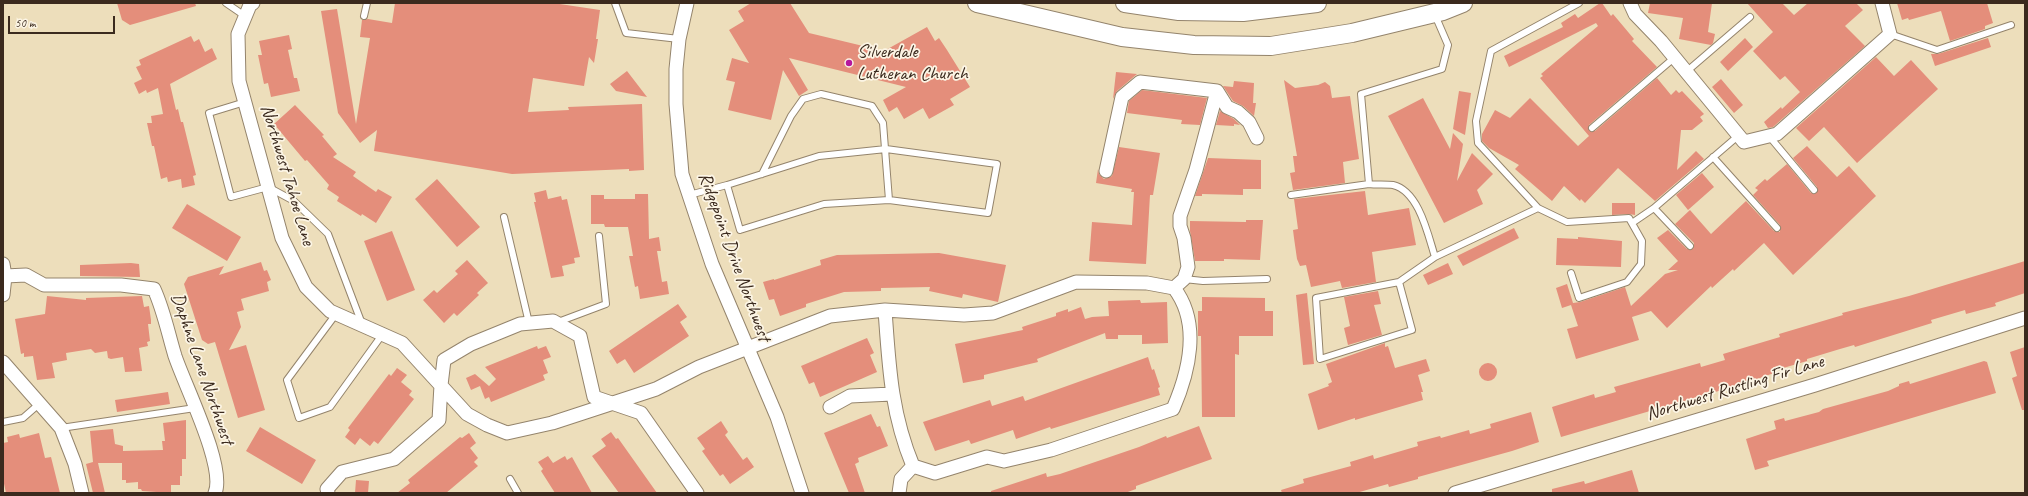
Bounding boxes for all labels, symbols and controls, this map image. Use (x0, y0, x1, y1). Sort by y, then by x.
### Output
scale bar (10, 8, 117, 34)
text: 50 m (15, 15, 35, 31)
place label: Silverdale Lutheran Church (857, 41, 968, 85)
marker: Silverdale Lutheran Church (844, 58, 854, 68)
street label: Northwest Tahoe Lane (255, 102, 319, 248)
street label: Ridgepoint Drive Northwest (693, 169, 775, 345)
street label: Daphne Lane Northwest (165, 290, 239, 448)
street label: Northwest Rustling Fir Lane (1644, 350, 1826, 426)

